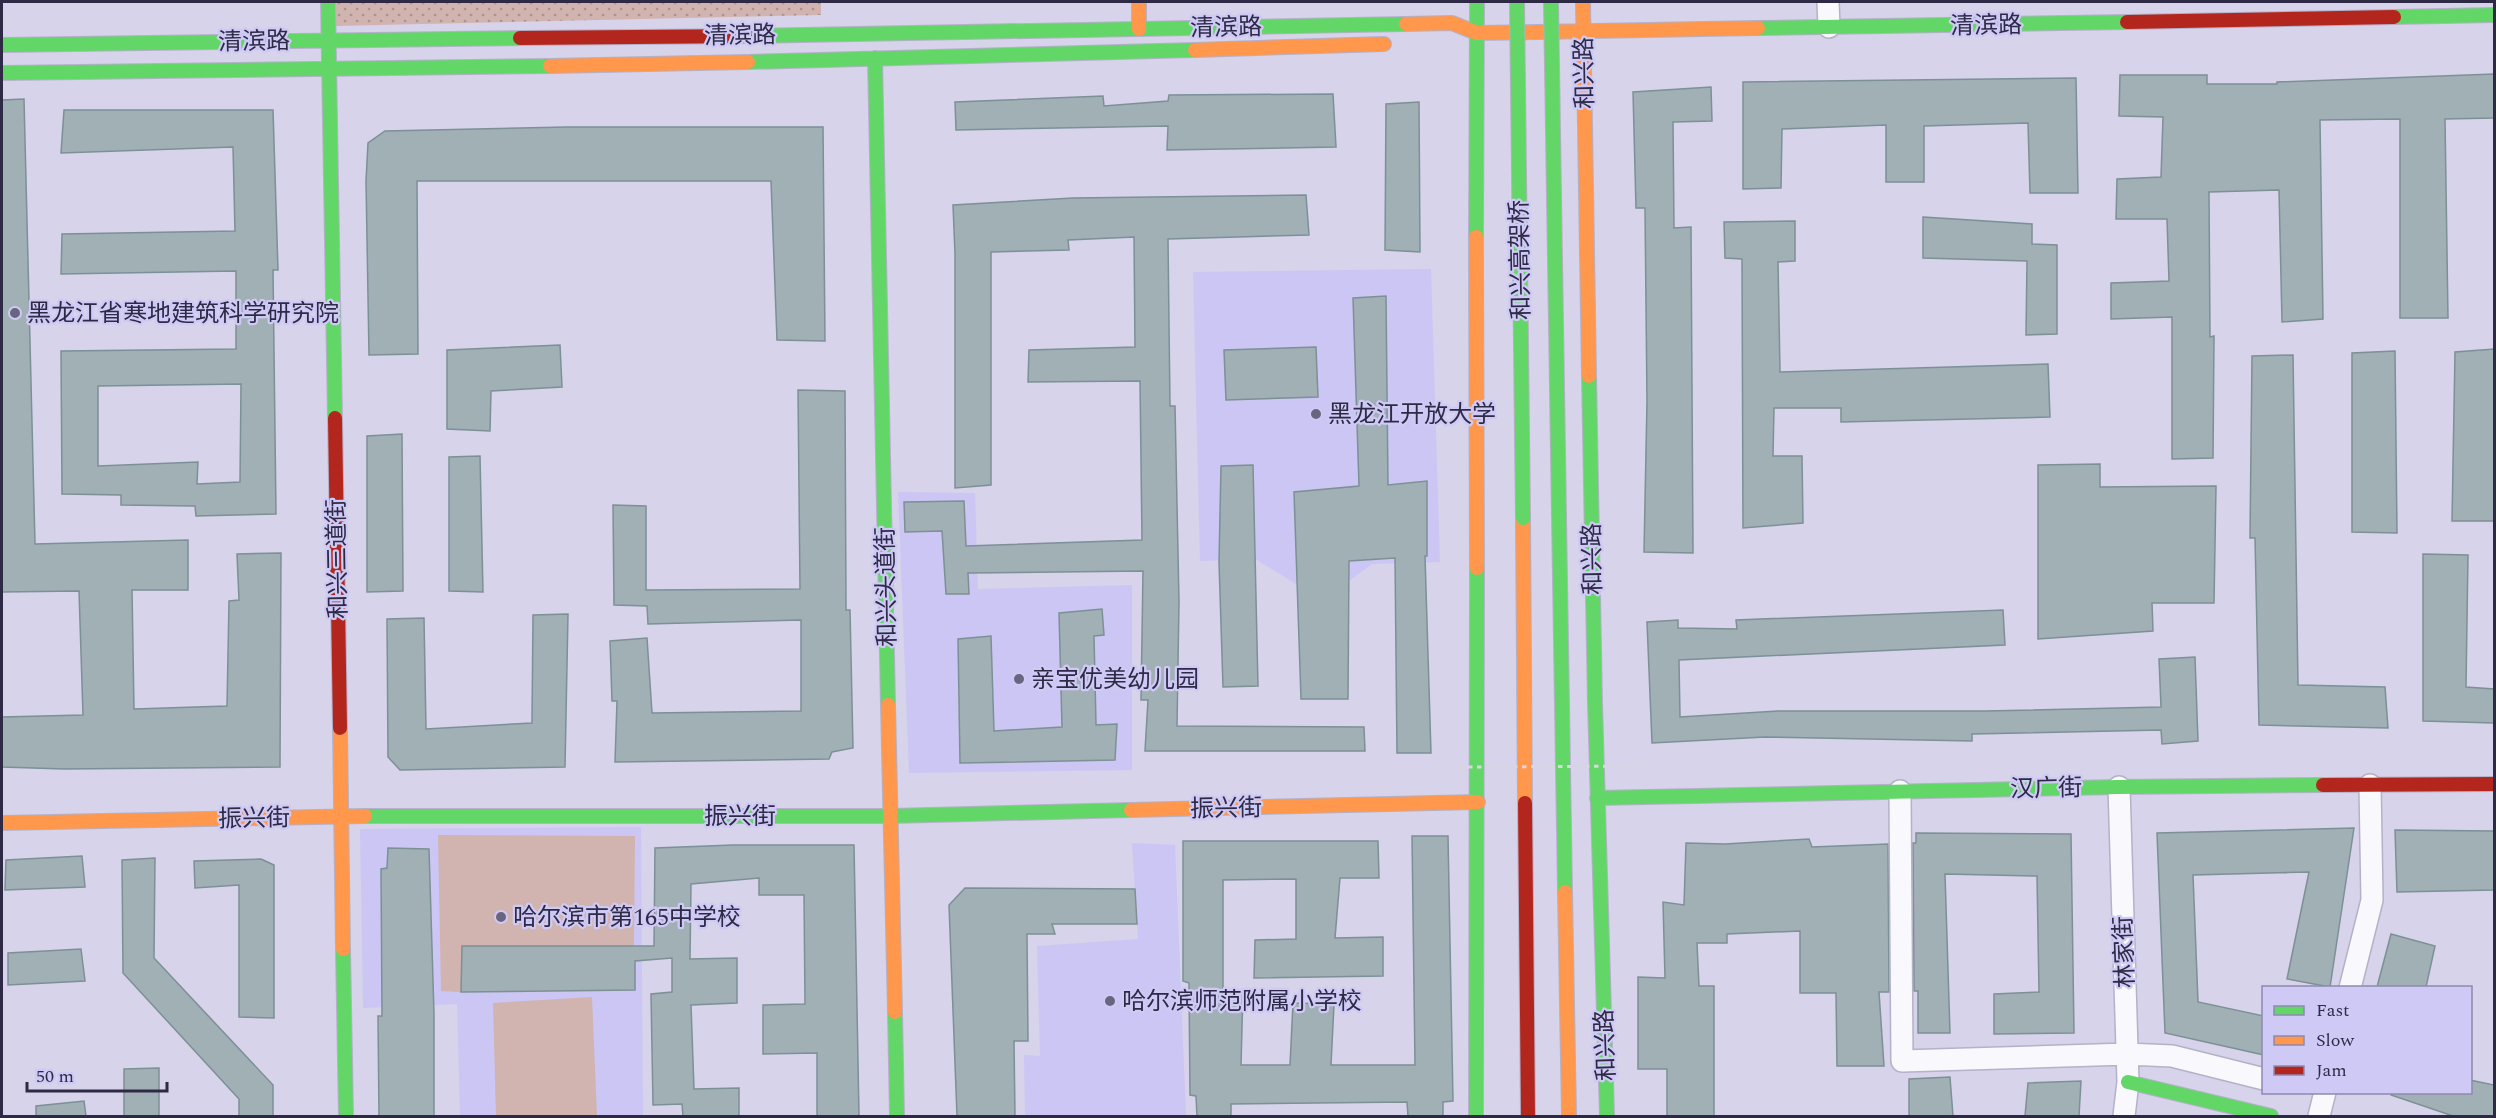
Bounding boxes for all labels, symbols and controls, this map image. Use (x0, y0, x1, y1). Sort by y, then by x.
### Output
street label: 清滨路 (1950, 7, 2022, 45)
street label: 清滨路 (1190, 9, 1262, 47)
street label: 清滨路 (704, 17, 776, 55)
street label: 清滨路 (218, 23, 290, 61)
street label: 和兴路 (1566, 37, 1604, 109)
street label: 和兴高架桥 (1502, 200, 1540, 320)
place label: 黑龙江省寒地建筑科学研究院 (27, 296, 339, 332)
marker: 黑龙江省寒地建筑科学研究院 (8, 306, 22, 320)
place label: 黑龙江开放大学 (1328, 397, 1496, 433)
marker: 黑龙江开放大学 (1309, 407, 1323, 421)
street label: 和兴三道街 (319, 499, 357, 619)
street label: 和兴路 (1574, 523, 1612, 595)
street label: 和兴头道街 (868, 527, 906, 647)
place label: 亲宝优美幼儿园 (1031, 662, 1199, 698)
marker: 亲宝优美幼儿园 (1012, 672, 1026, 686)
street label: 汉广街 (2010, 770, 2082, 808)
street label: 振兴街 (1190, 790, 1262, 828)
street label: 振兴街 (704, 799, 776, 835)
street label: 振兴街 (218, 800, 290, 838)
place label: 哈尔滨市第165中学校 (513, 900, 741, 936)
marker: 哈尔滨市第165中学校 (494, 910, 508, 924)
street label: 林家街 (2106, 915, 2144, 989)
place label: 哈尔滨师范附属小学校 (1122, 984, 1362, 1020)
legend (2262, 986, 2472, 1094)
marker: 哈尔滨师范附属小学校 (1103, 994, 1117, 1008)
text: Fast (2316, 997, 2349, 1024)
street label: 和兴路 (1587, 1008, 1625, 1082)
text: Slow (2316, 1027, 2355, 1054)
scale bar (27, 1055, 166, 1093)
text: Jam (2316, 1057, 2347, 1084)
text: 50 m (36, 1063, 74, 1090)

